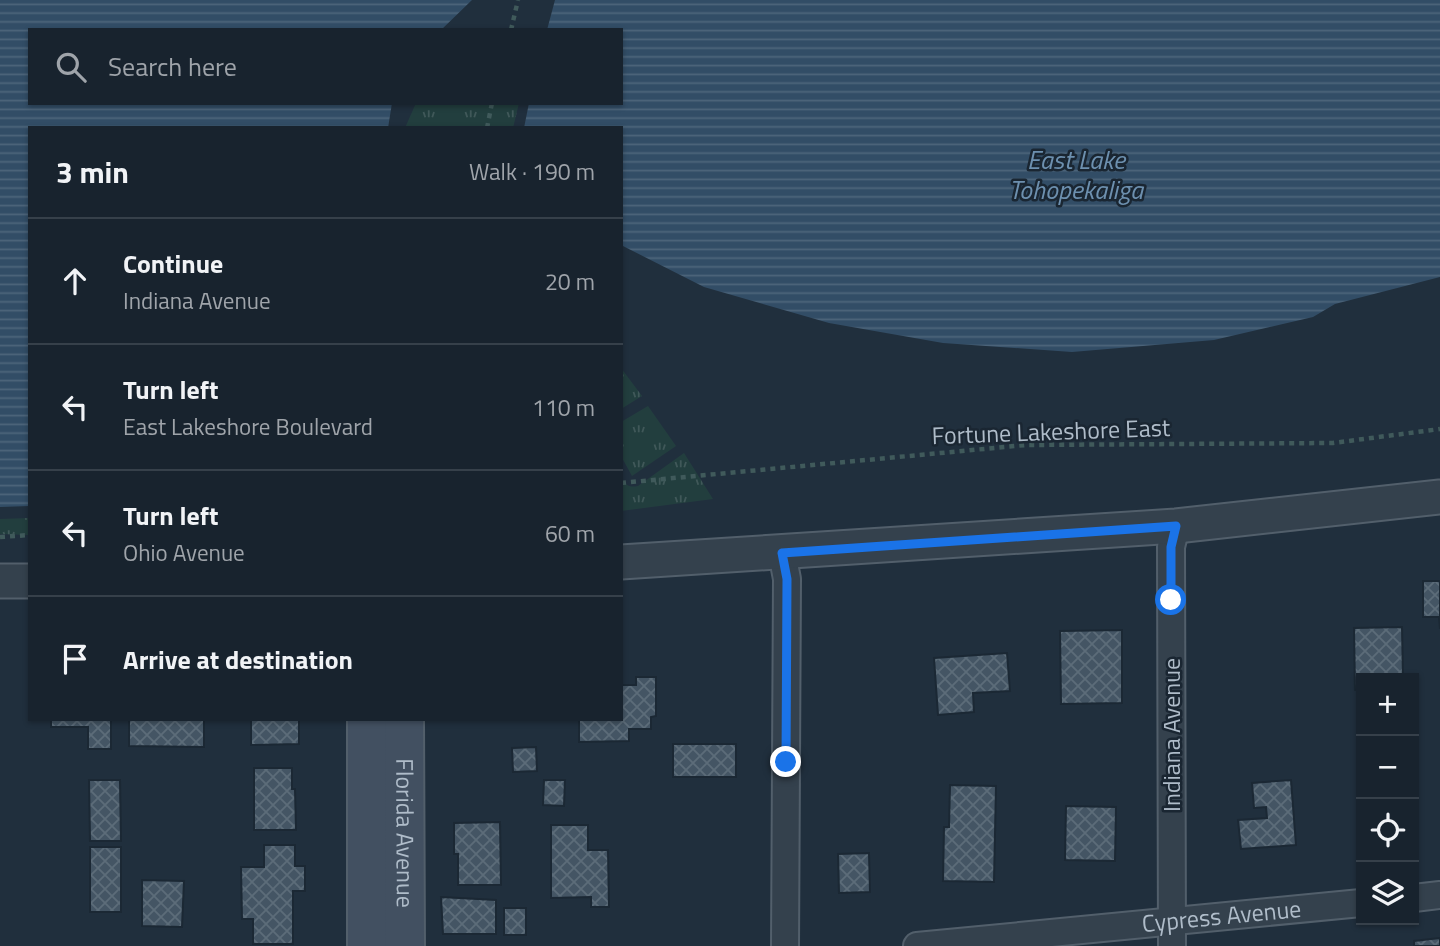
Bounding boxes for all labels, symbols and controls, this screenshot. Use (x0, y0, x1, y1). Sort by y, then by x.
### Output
search box (28, 28, 623, 105)
text: Search here (108, 47, 237, 86)
icon: search (52, 48, 90, 86)
water label: East Lake Tohopekaliga (1009, 140, 1145, 209)
text: 3 min (56, 149, 129, 195)
text: Walk · 190 m (469, 154, 595, 189)
text: Continue (123, 244, 223, 283)
icon: ahead (56, 262, 94, 300)
text: 20 m (545, 264, 595, 299)
text: Indiana Avenue (123, 283, 271, 318)
text: Turn left (123, 370, 218, 409)
icon: left (56, 388, 94, 426)
text: 110 m (532, 390, 595, 425)
text: East Lakeshore Boulevard (123, 409, 373, 444)
street label: Fortune Lakeshore East (931, 409, 1171, 453)
text: Turn left (123, 496, 218, 535)
icon: left (56, 514, 94, 552)
text: 60 m (545, 516, 595, 551)
text: Ohio Avenue (123, 535, 245, 570)
route start (1155, 584, 1186, 615)
icon: arrive (56, 640, 94, 678)
text: Arrive at destination (123, 640, 353, 679)
street label: Indiana Avenue (1153, 658, 1189, 812)
map controls (1356, 673, 1419, 925)
button: + (1356, 673, 1419, 736)
button: − (1356, 736, 1419, 799)
route end (770, 746, 801, 777)
street label: Florida Avenue (387, 758, 424, 908)
button: locate (1356, 799, 1419, 862)
button: layers (1356, 862, 1419, 925)
street label: Cypress Avenue (1140, 890, 1303, 941)

